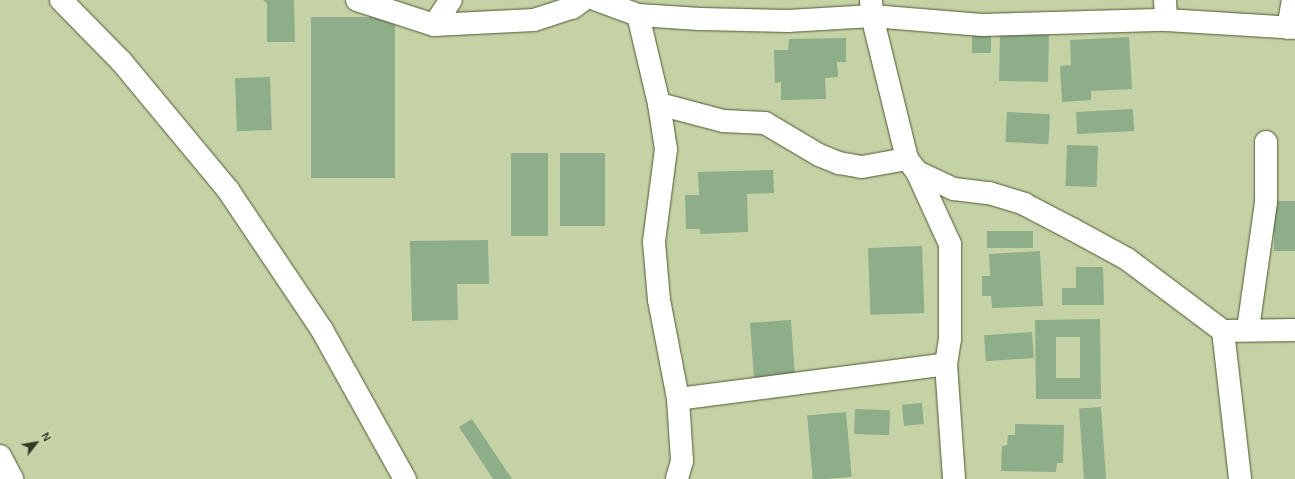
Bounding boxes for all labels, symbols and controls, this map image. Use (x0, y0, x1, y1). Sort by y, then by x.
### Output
north arrow (16, 423, 56, 463)
text: N (39, 430, 53, 443)

